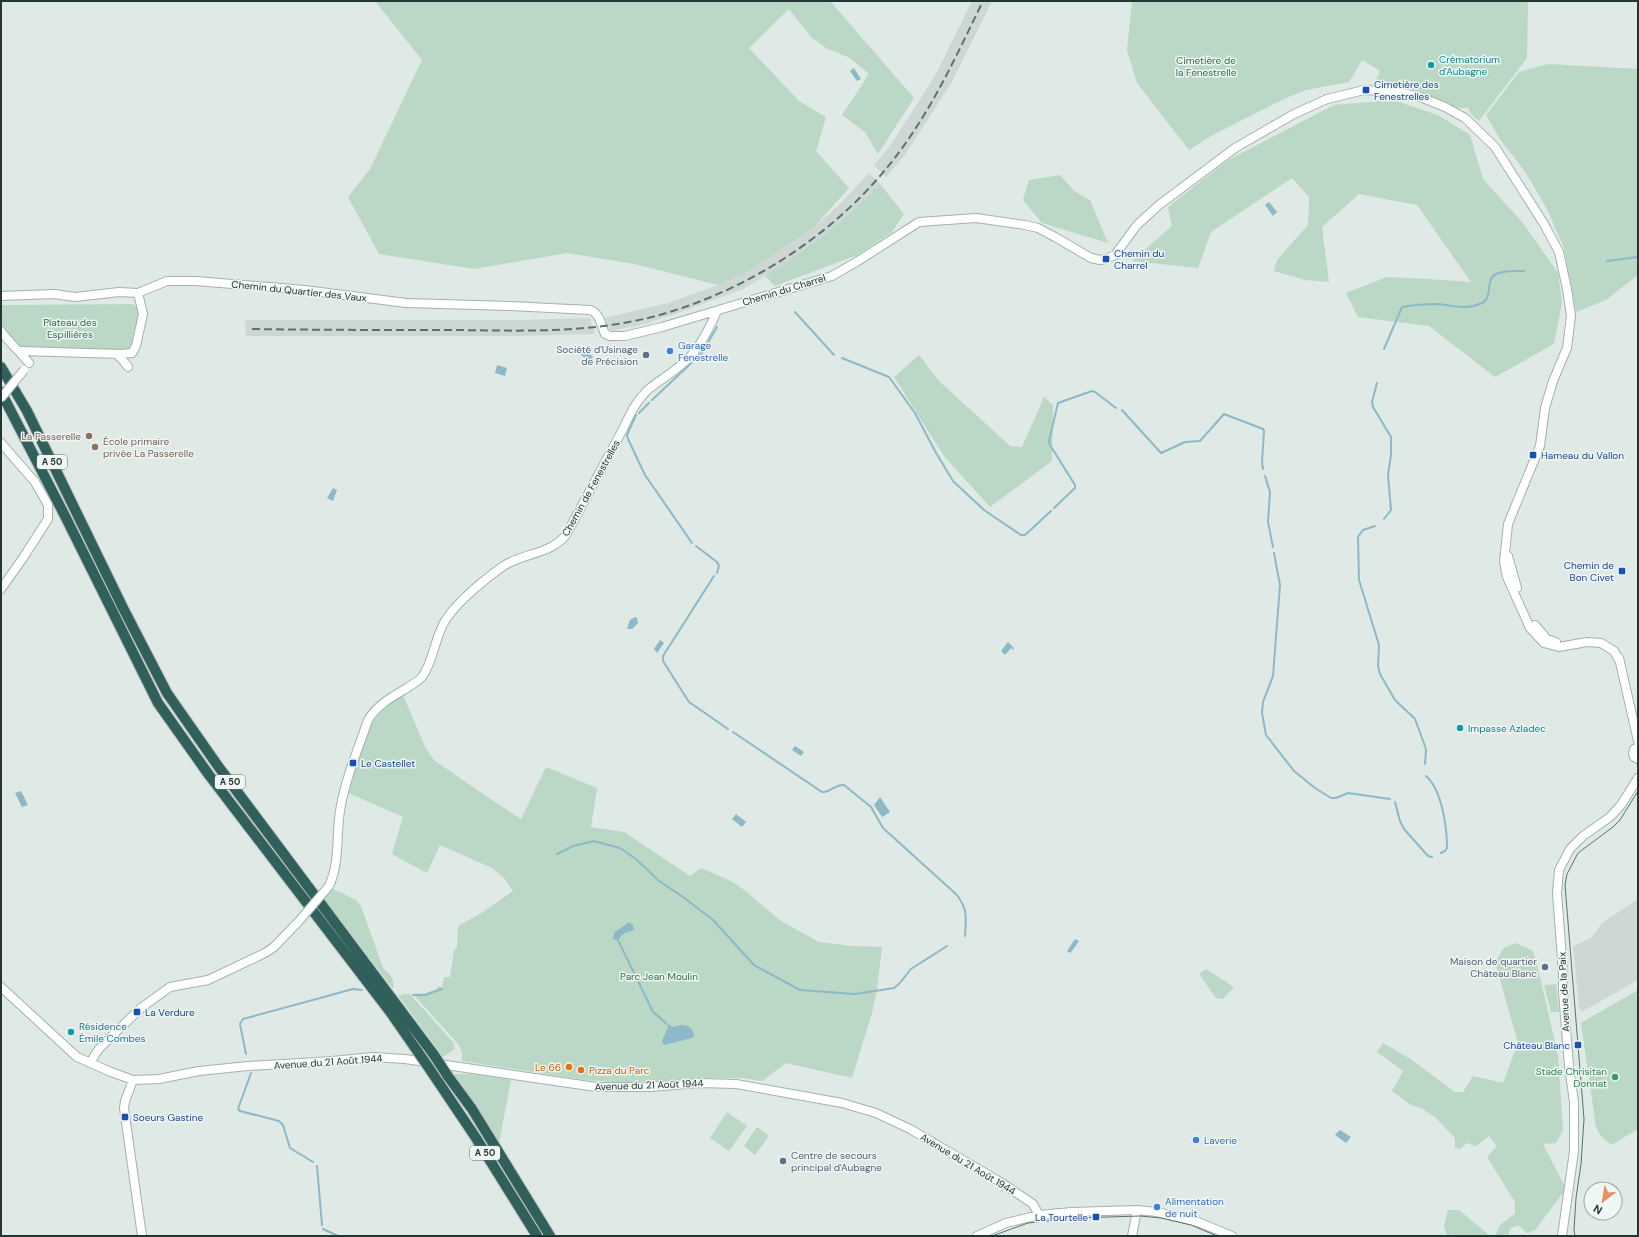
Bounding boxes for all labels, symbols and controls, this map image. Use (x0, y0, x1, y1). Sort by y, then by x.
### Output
place label: Crématorium d'Aubagne (1439, 53, 1500, 78)
park label: Cimetière de la Fenestrelle (1176, 54, 1237, 79)
marker: Crématorium d'Aubagne (1426, 60, 1436, 70)
place label: Cimetière des Fenestrelles (1374, 78, 1439, 103)
marker: Cimetière des Fenestrelles (1361, 85, 1371, 95)
place label: Chemin du Charrel (1114, 247, 1165, 272)
marker: Chemin du Charrel (1101, 254, 1111, 264)
street label: Chemin du Charrel (741, 271, 827, 309)
street label: Chemin du Quartier des Vaux (231, 277, 367, 305)
park label: Plateau des Espillières (43, 316, 97, 341)
place label: Garage Fenestrelle (678, 339, 729, 364)
place label: Société d'Usinage de Précision (556, 343, 638, 368)
marker: Garage Fenestrelle (665, 346, 675, 356)
marker: Société d'Usinage de Précision (641, 350, 651, 360)
place label: La Passerelle (22, 430, 81, 443)
marker: La Passerelle (84, 431, 94, 441)
place label: École primaire privée La Passerelle (103, 435, 194, 460)
street label: Chemin de Fenestrelles (559, 438, 623, 538)
marker: École primaire privée La Passerelle (90, 442, 100, 452)
place label: Hameau du Vallon (1541, 449, 1624, 462)
marker: Hameau du Vallon (1528, 450, 1538, 460)
road number: A 50 (37, 455, 67, 469)
place label: Chemin de Bon Civet (1564, 559, 1614, 584)
marker: Chemin de Bon Civet (1617, 566, 1627, 576)
place label: Impasse Azladec (1468, 722, 1546, 735)
marker: Impasse Azladec (1455, 723, 1465, 733)
place label: Le Castellet (361, 757, 415, 770)
marker: Le Castellet (348, 758, 358, 768)
road number: A 50 (215, 775, 245, 789)
street label: Avenue de la Paix (1555, 952, 1573, 1032)
place label: Maison de quartier Château Blanc (1450, 955, 1537, 980)
marker: Maison de quartier Château Blanc (1540, 962, 1550, 972)
park label: Parc Jean Moulin (620, 970, 698, 983)
place label: La Verdure (145, 1006, 195, 1019)
marker: La Verdure (132, 1007, 142, 1017)
place label: Résidence Émile Combes (79, 1020, 146, 1045)
marker: Résidence Émile Combes (66, 1027, 76, 1037)
place label: Château Blanc (1503, 1039, 1570, 1052)
marker: Château Blanc (1573, 1040, 1583, 1050)
street label: Avenue du 21 Août 1944 (273, 1052, 383, 1072)
place label: Le 66 (535, 1061, 561, 1074)
marker: Le 66 (564, 1062, 574, 1072)
place label: Pizza du Parc (589, 1064, 650, 1077)
marker: Pizza du Parc (576, 1065, 586, 1075)
place label: Stade Chrisitan Donnat (1536, 1065, 1607, 1090)
marker: Stade Chrisitan Donnat (1610, 1072, 1620, 1082)
street label: Avenue du 21 Août 1944 (594, 1077, 704, 1093)
place label: Soeurs Gastine (133, 1111, 203, 1124)
marker: Soeurs Gastine (120, 1112, 130, 1122)
street label: Avenue du 21 Août 1944 (918, 1130, 1018, 1198)
place label: Laverie (1204, 1134, 1237, 1147)
marker: Laverie (1191, 1135, 1201, 1145)
road number: A 50 (470, 1146, 500, 1160)
place label: Centre de secours principal d'Aubagne (791, 1149, 882, 1174)
marker: Centre de secours principal d'Aubagne (778, 1156, 788, 1166)
north arrow (1583, 1181, 1623, 1221)
place label: Alimentation de nuit (1165, 1195, 1224, 1220)
marker: Alimentation de nuit (1152, 1202, 1162, 1212)
text: N (1591, 1202, 1605, 1218)
place label: La Tourtelle (1035, 1211, 1088, 1224)
marker: La Tourtelle (1091, 1212, 1101, 1222)

